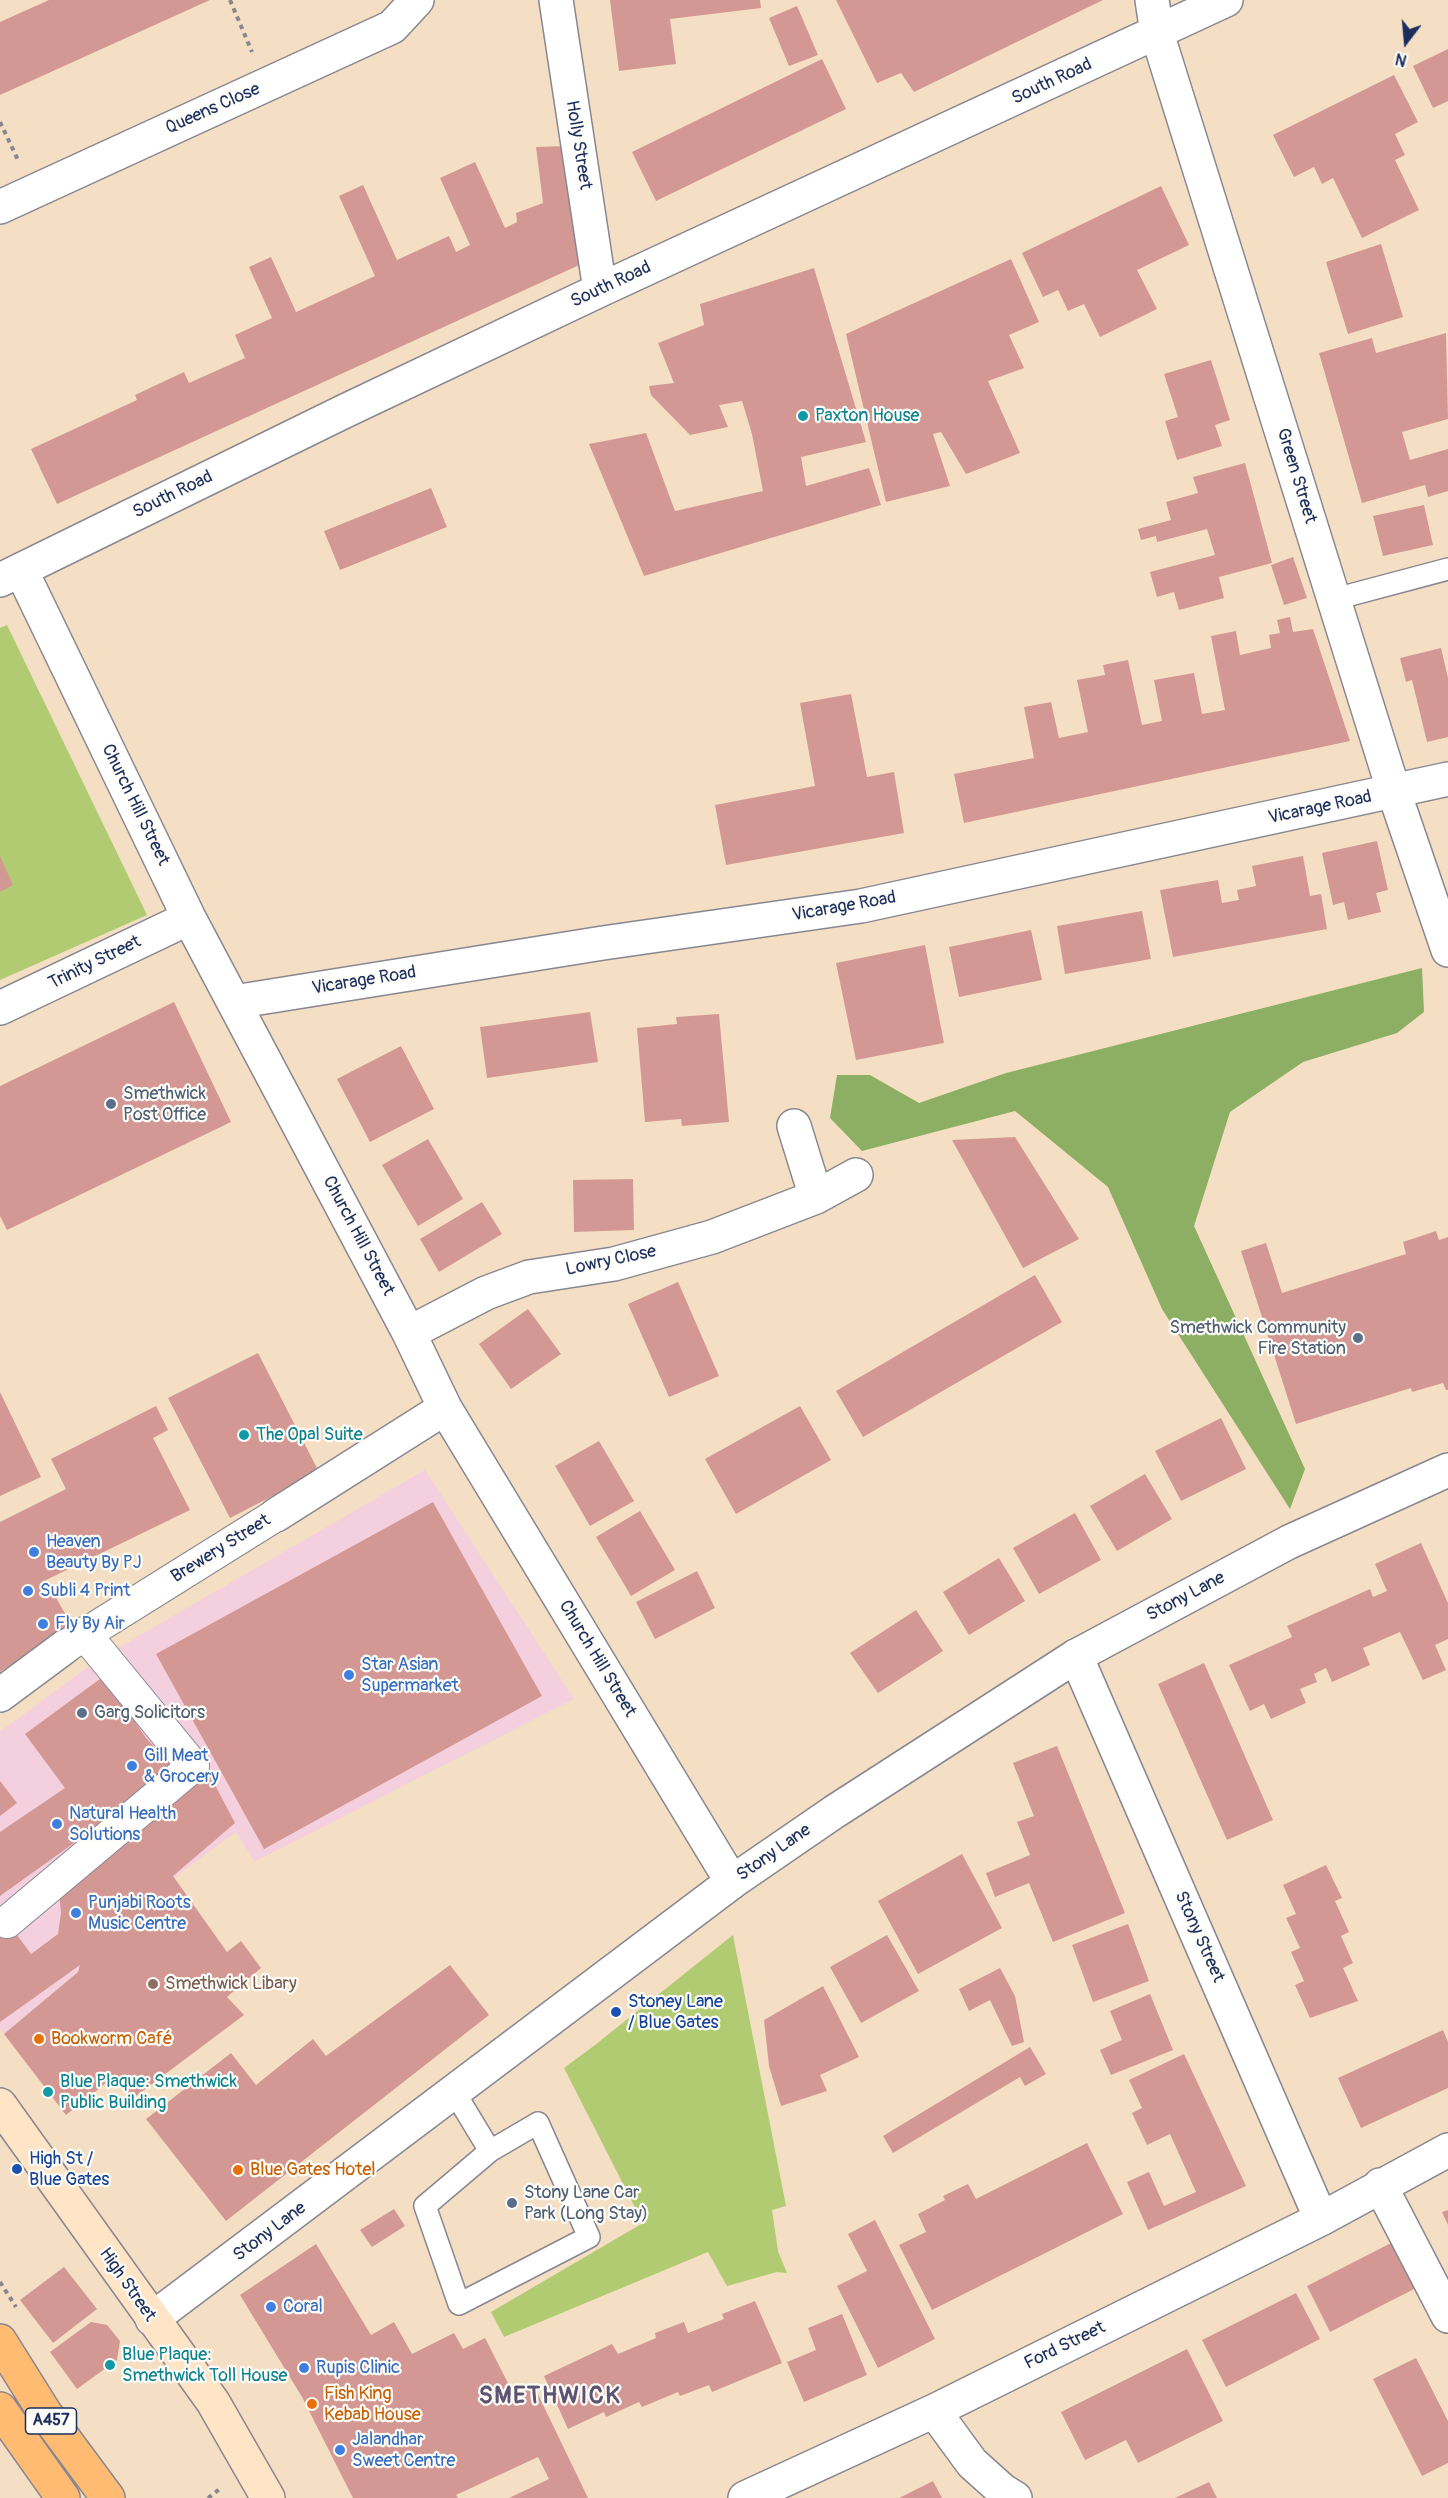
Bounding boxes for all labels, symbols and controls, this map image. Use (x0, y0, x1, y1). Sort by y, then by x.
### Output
north arrow (1376, 12, 1436, 72)
text: N (1393, 48, 1409, 70)
street label: South Road (1008, 54, 1096, 110)
street label: Queens Close (162, 79, 264, 139)
street label: Holly Street (560, 99, 596, 191)
street label: South Road (567, 257, 655, 313)
place label: Paxton House (815, 405, 919, 427)
marker: Paxton House (796, 409, 810, 423)
street label: Green Street (1271, 426, 1321, 526)
street label: South Road (130, 466, 216, 524)
street label: Church Hill Street (96, 741, 174, 869)
street label: Vicarage Road (1266, 786, 1374, 830)
street label: Vicarage Road (790, 887, 898, 927)
street label: Trinity Street (45, 931, 145, 995)
street label: Vicarage Road (310, 962, 418, 1000)
place label: Smethwick Post Office (123, 1083, 206, 1126)
marker: Smethwick Post Office (104, 1097, 118, 1111)
street label: Church Hill Street (317, 1172, 399, 1300)
street label: Lowry Close (564, 1241, 658, 1281)
place label: Smethwick Community Fire Station (1169, 1317, 1346, 1360)
marker: Smethwick Community Fire Station (1351, 1331, 1365, 1345)
place label: The Opal Suite (256, 1424, 363, 1446)
marker: The Opal Suite (237, 1428, 251, 1442)
street label: Brewery Street (167, 1510, 275, 1588)
place label: Heaven Beauty By PJ (46, 1531, 141, 1574)
marker: Heaven Beauty By PJ (27, 1545, 41, 1559)
street label: Stony Lane (1143, 1567, 1229, 1627)
place label: Subli 4 Print (40, 1580, 130, 1602)
marker: Subli 4 Print (21, 1584, 35, 1598)
street label: Church Hill Street (554, 1597, 640, 1721)
place label: Fly By Air (55, 1613, 125, 1635)
marker: Fly By Air (36, 1617, 50, 1631)
place label: Star Asian Supermarket (361, 1654, 459, 1696)
marker: Star Asian Supermarket (342, 1668, 356, 1682)
place label: Garg Solicitors (94, 1702, 205, 1724)
marker: Garg Solicitors (75, 1706, 89, 1720)
place label: Gill Meat & Grocery (144, 1745, 219, 1788)
marker: Gill Meat & Grocery (125, 1759, 139, 1773)
place label: Natural Health Solutions (69, 1803, 176, 1846)
marker: Natural Health Solutions (50, 1817, 64, 1831)
street label: Stony Lane (733, 1820, 815, 1886)
street label: Stony Street (1169, 1888, 1229, 1986)
place label: Punjabi Roots Music Centre (88, 1892, 191, 1934)
marker: Punjabi Roots Music Centre (69, 1906, 83, 1920)
place label: Smethwick Libary (165, 1973, 297, 1995)
marker: Smethwick Libary (146, 1977, 160, 1991)
place label: Stoney Lane / Blue Gates (628, 1991, 723, 2034)
marker: Stoney Lane / Blue Gates (609, 2005, 623, 2019)
place label: Bookworm Café (51, 2028, 173, 2050)
marker: Bookworm Café (32, 2032, 46, 2046)
place label: Blue Plaque: Smethwick Public Building (60, 2071, 237, 2114)
marker: Blue Plaque: Smethwick Public Building (41, 2085, 55, 2099)
place label: High St / Blue Gates (29, 2148, 109, 2190)
place label: Blue Gates Hotel (250, 2159, 376, 2181)
marker: High St / Blue Gates (10, 2162, 24, 2176)
marker: Blue Gates Hotel (231, 2163, 245, 2177)
place label: Stony Lane Car Park (Long Stay) (524, 2182, 648, 2224)
marker: Stony Lane Car Park (Long Stay) (505, 2196, 519, 2210)
street label: Stony Lane (229, 2198, 311, 2266)
street label: High Street (94, 2244, 160, 2326)
place label: Coral (283, 2296, 323, 2318)
marker: Coral (264, 2300, 278, 2314)
street label: Ford Street (1021, 2317, 1109, 2375)
place label: Blue Plaque: Smethwick Toll House (122, 2344, 287, 2386)
place label: Rupis Clinic (316, 2357, 400, 2379)
marker: Blue Plaque: Smethwick Toll House (103, 2358, 117, 2372)
marker: Rupis Clinic (297, 2361, 311, 2375)
place label: Fish King Kebab House (324, 2383, 421, 2426)
district label: SMETHWICK (479, 2383, 621, 2411)
marker: Fish King Kebab House (305, 2397, 319, 2411)
road number: A457 (26, 2408, 76, 2434)
place label: Jalandhar Sweet Centre (352, 2429, 455, 2472)
marker: Jalandhar Sweet Centre (333, 2443, 347, 2457)

